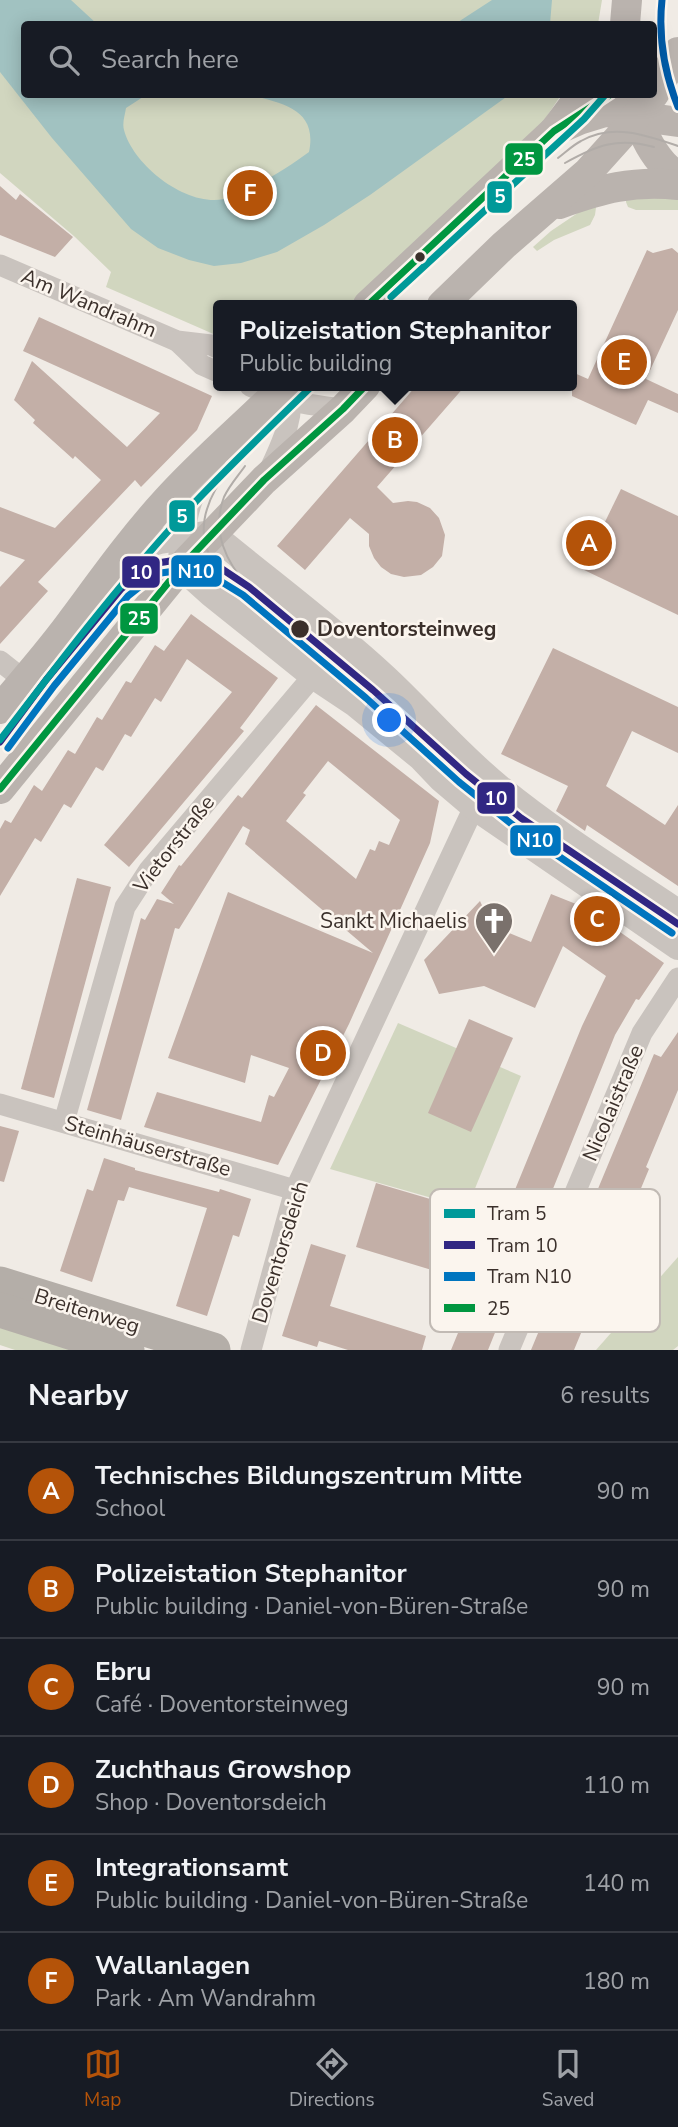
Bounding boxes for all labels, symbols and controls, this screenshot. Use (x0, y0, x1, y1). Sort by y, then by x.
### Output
search box (21, 21, 657, 98)
icon: search (45, 41, 83, 79)
text: Search here (101, 42, 239, 77)
line badge: 25 (504, 142, 544, 176)
text: 25 (513, 147, 535, 173)
pin: F (227, 167, 273, 219)
line badge: 5 (486, 180, 513, 214)
text: 5 (494, 184, 506, 210)
unlabelled marker (413, 250, 427, 264)
street label: Am Wandrahm (17, 262, 161, 344)
popup (213, 300, 577, 391)
text: Polizeistation Stephanitor (239, 313, 551, 348)
pin: E (601, 336, 647, 388)
text: Public building (239, 348, 392, 379)
pin: B (372, 414, 418, 466)
line badge: 5 (168, 499, 196, 533)
text: 5 (176, 504, 188, 530)
pin: A (566, 517, 612, 569)
line badge: N10 (170, 554, 223, 588)
line badge: 10 (121, 555, 161, 589)
text: N10 (177, 559, 215, 585)
text: 10 (130, 560, 152, 586)
line badge: 25 (119, 602, 159, 635)
text: 25 (128, 606, 150, 632)
place label: Doventorsteinweg (317, 615, 496, 643)
marker: Doventorsteinweg (289, 618, 311, 640)
your location (372, 703, 406, 737)
line badge: 10 (476, 781, 516, 815)
text: 10 (485, 786, 507, 812)
street label: Vietorstraße (126, 789, 221, 899)
line badge: N10 (509, 824, 562, 857)
text: N10 (516, 828, 554, 854)
pin: C (574, 893, 620, 945)
church icon: Sankt Michaelis (473, 900, 515, 955)
place label: Sankt Michaelis (320, 907, 467, 935)
pin: D (300, 1027, 346, 1079)
street label: Nicolaistraße (576, 1041, 650, 1165)
street label: Steinhäuserstraße (62, 1109, 234, 1183)
street label: Doventorsdeich (245, 1177, 315, 1327)
legend (430, 1189, 660, 1332)
text: Tram 5 (487, 1201, 546, 1227)
text: Tram 10 (487, 1233, 558, 1259)
text: Tram N10 (487, 1264, 572, 1290)
street label: Breitenweg (31, 1282, 143, 1340)
text: 25 (487, 1296, 510, 1322)
text: Nearby (28, 1375, 128, 1416)
text: 6 results (560, 1380, 650, 1411)
text: Technisches Bildungszentrum Mitte (95, 1458, 522, 1493)
text: A (42, 1476, 60, 1507)
text: 90 m (597, 1476, 650, 1507)
text: School (95, 1493, 165, 1524)
text: Polizeistation Stephanitor (95, 1556, 407, 1591)
text: B (43, 1574, 59, 1605)
text: 90 m (597, 1574, 650, 1605)
text: Public building · Daniel-von-Büren-Straße (95, 1591, 528, 1622)
text: Ebru (95, 1654, 151, 1689)
text: C (43, 1672, 59, 1703)
text: 90 m (597, 1672, 650, 1703)
text: Café · Doventorsteinweg (95, 1689, 349, 1720)
text: Zuchthaus Growshop (95, 1752, 351, 1787)
text: D (42, 1770, 60, 1801)
text: 110 m (583, 1770, 650, 1801)
text: Shop · Doventorsdeich (95, 1787, 327, 1818)
text: Integrationsamt (95, 1850, 288, 1885)
text: E (44, 1868, 58, 1899)
text: 140 m (583, 1868, 650, 1899)
text: Public building · Daniel-von-Büren-Straße (95, 1885, 528, 1916)
text: Wallanlagen (95, 1948, 250, 1983)
text: F (45, 1966, 57, 1997)
text: 180 m (583, 1966, 650, 1997)
text: Park · Am Wandrahm (95, 1983, 316, 2014)
tab: Map (84, 2045, 122, 2113)
tab: Directions (289, 2045, 375, 2113)
tab: Saved (542, 2045, 594, 2113)

